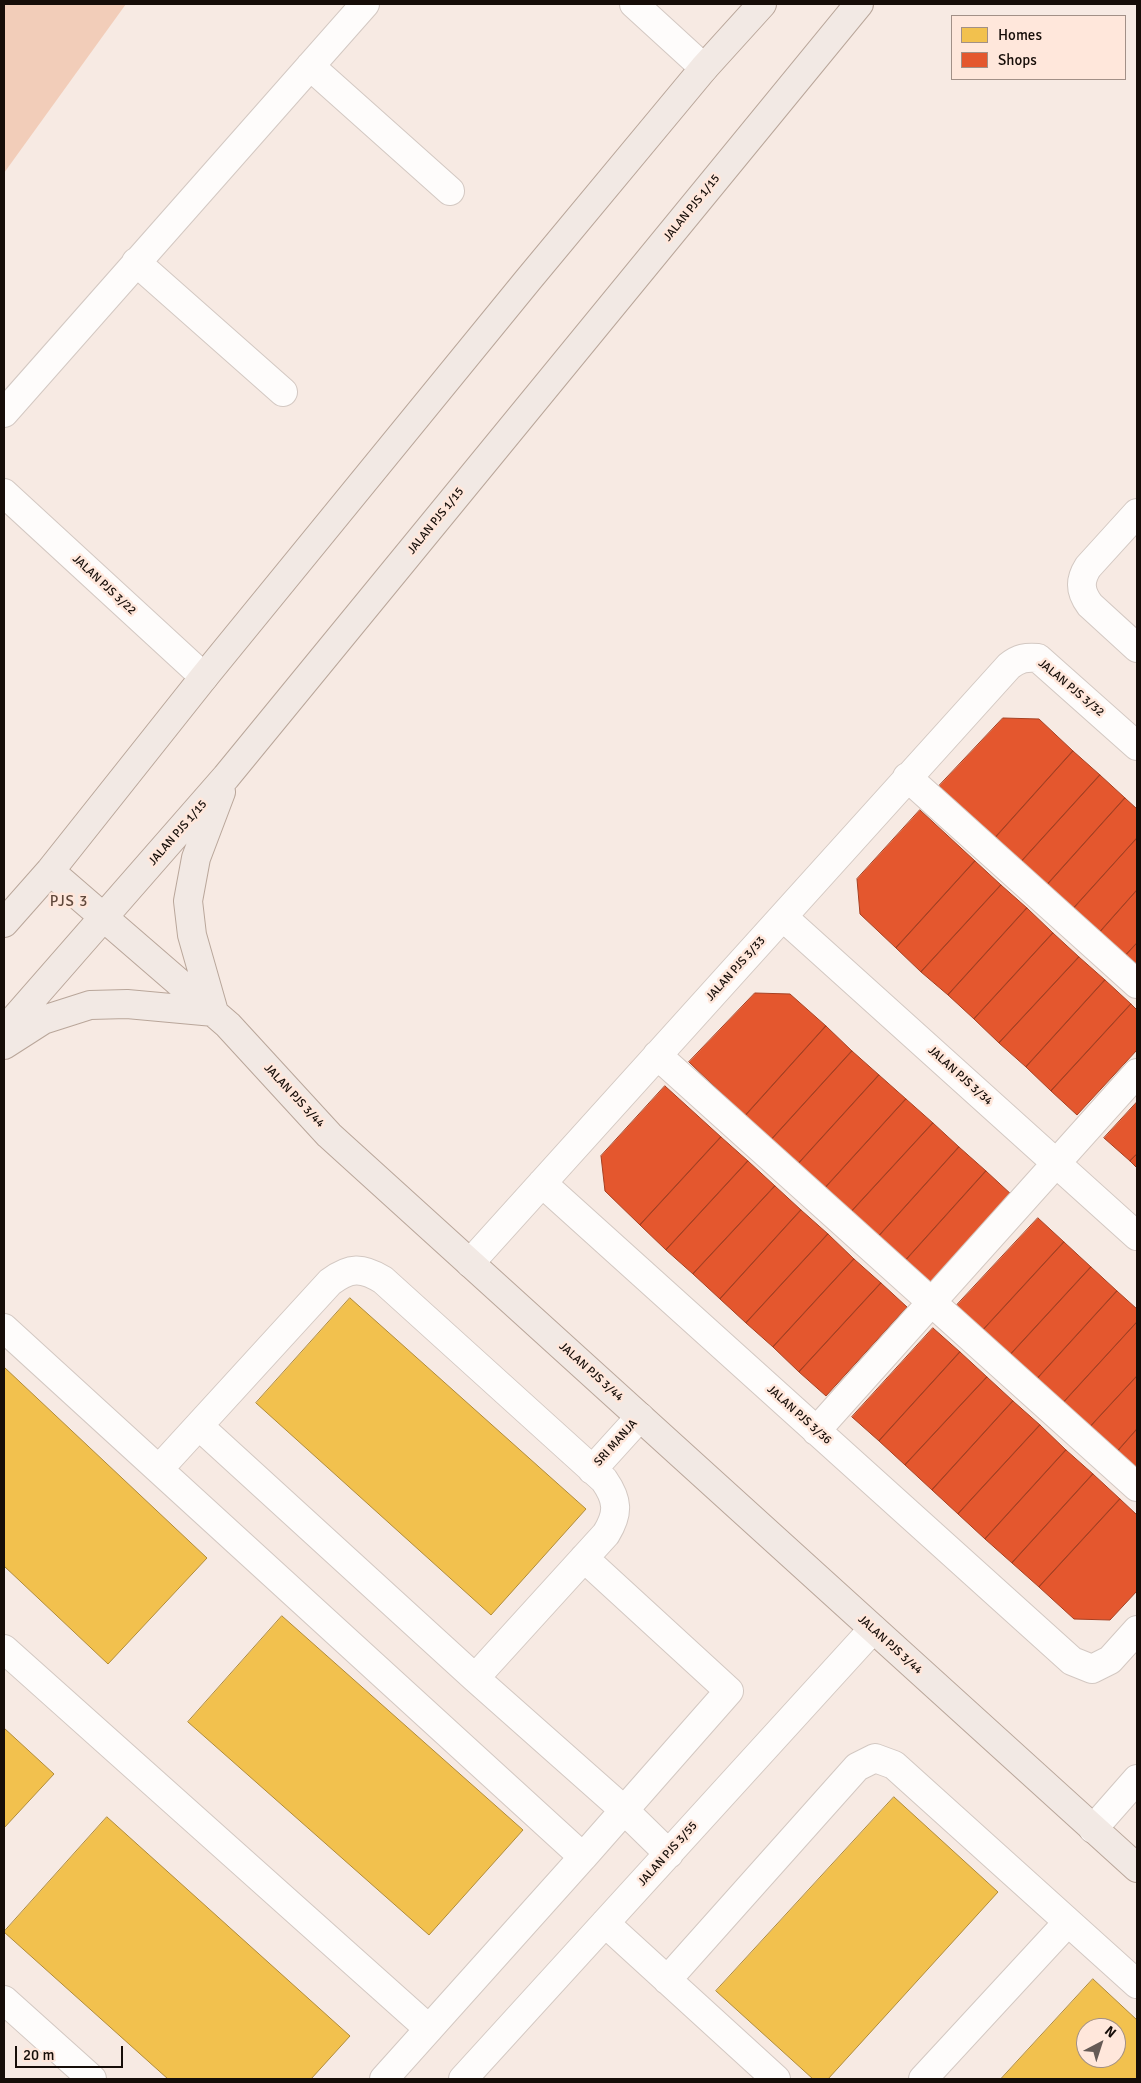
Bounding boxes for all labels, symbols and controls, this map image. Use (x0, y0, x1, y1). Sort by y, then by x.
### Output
legend (951, 15, 1126, 80)
text: Homes (998, 26, 1042, 44)
text: Shops (998, 51, 1037, 69)
street label: JALAN PJS 1/15 (661, 172, 723, 244)
street label: JALAN PJS 1/15 (405, 485, 467, 557)
street label: JALAN PJS 3/22 (69, 552, 139, 618)
street label: JALAN PJS 3/32 (1035, 656, 1107, 720)
street label: JALAN PJS 1/15 (146, 797, 210, 869)
district label: PJS 3 (49, 893, 89, 911)
street label: JALAN PJS 3/33 (703, 934, 769, 1004)
street label: JALAN PJS 3/34 (925, 1043, 995, 1109)
street label: JALAN PJS 3/44 (261, 1061, 327, 1131)
street label: JALAN PJS 3/44 (556, 1339, 626, 1405)
street label: JALAN PJS 3/36 (764, 1382, 834, 1448)
street label: SRI MANJA (591, 1417, 641, 1469)
street label: JALAN PJS 3/44 (855, 1612, 925, 1678)
street label: JALAN PJS 3/55 (635, 1819, 701, 1889)
north arrow (1076, 2018, 1126, 2068)
text: N (1101, 2022, 1120, 2042)
scale bar (18, 2036, 125, 2068)
text: 20 m (23, 2046, 54, 2064)

